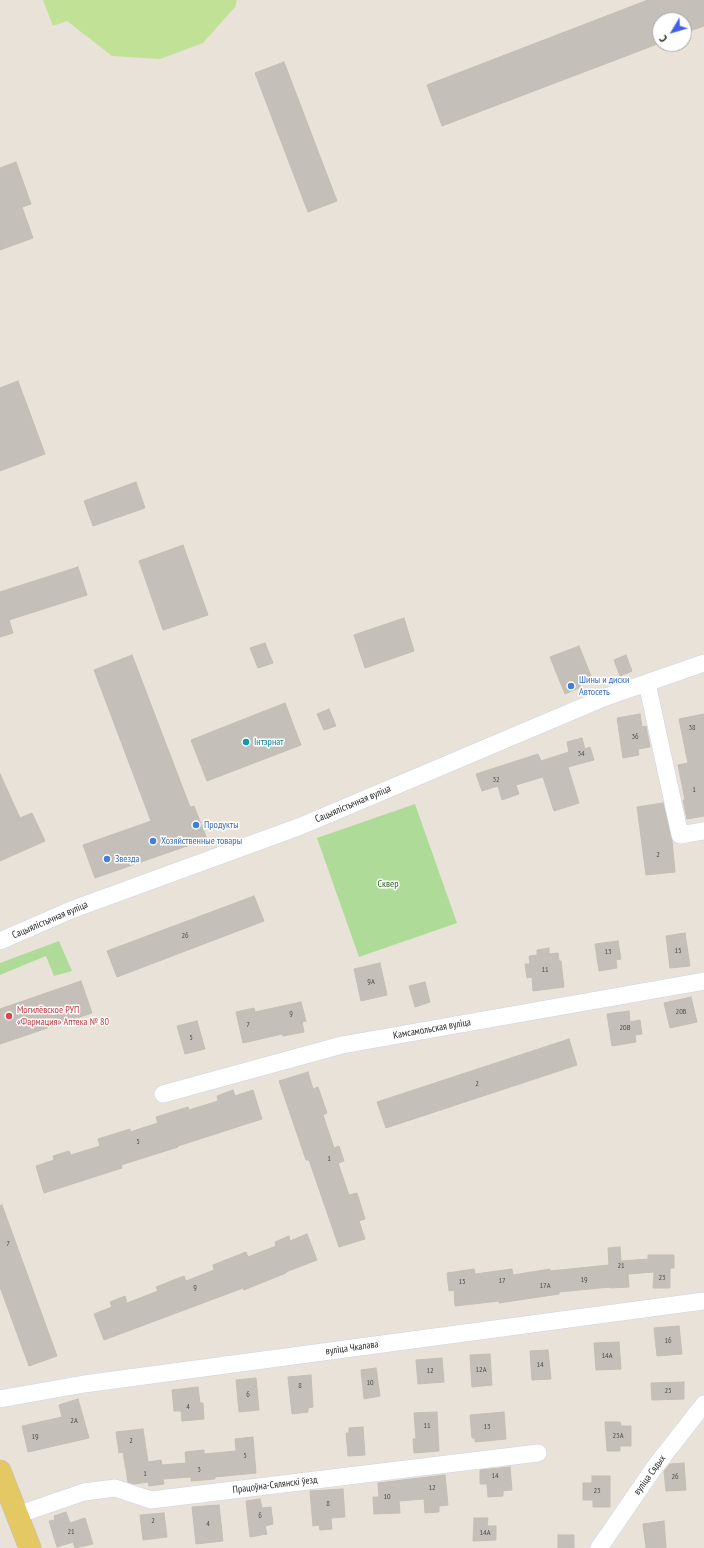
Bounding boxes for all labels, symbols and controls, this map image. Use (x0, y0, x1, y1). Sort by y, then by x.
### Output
north arrow (652, 12, 692, 52)
text: С (656, 32, 670, 45)
place label: Шины и диски Автосеть (579, 674, 629, 698)
marker: Шины и диски Автосеть (566, 681, 576, 691)
house number: 38 (688, 723, 696, 733)
house number: 36 (631, 732, 639, 742)
place label: Інтэрнат (254, 736, 283, 748)
marker: Інтэрнат (241, 737, 251, 747)
house number: 34 (577, 749, 585, 759)
house number: 32 (492, 775, 500, 785)
street label: Сацыялістычная вуліца (313, 783, 393, 825)
house number: 1 (692, 785, 696, 795)
place label: Продукты (204, 819, 239, 831)
marker: Продукты (191, 820, 201, 830)
place label: Хозяйственные товары (161, 835, 242, 847)
marker: Хозяйственные товары (148, 836, 158, 846)
house number: 2 (656, 850, 660, 860)
place label: Звезда (115, 853, 139, 865)
marker: Звезда (102, 854, 112, 864)
park label: Сквер (378, 878, 398, 890)
street label: Сацыялістычная вуліца (10, 899, 90, 941)
house number: 26 (181, 931, 189, 941)
house number: 15 (674, 946, 682, 956)
house number: 13 (604, 947, 612, 957)
house number: 11 (541, 965, 549, 975)
house number: 9А (367, 977, 375, 987)
place label: Могилёвское РУП «Фармация» Аптека № 80 (17, 1004, 109, 1028)
house number: 20Б (676, 1007, 686, 1017)
house number: 9 (289, 1009, 293, 1019)
marker: Могилёвское РУП «Фармация» Аптека № 80 (4, 1011, 14, 1021)
street label: Камсамольская вуліца (392, 1016, 472, 1042)
house number: 7 (246, 1020, 250, 1030)
house number: 20В (620, 1023, 630, 1033)
house number: 5 (189, 1033, 193, 1043)
house number: 2 (475, 1079, 479, 1089)
house number: 5 (136, 1137, 140, 1147)
house number: 1 (327, 1154, 331, 1164)
house number: 7 (6, 1239, 10, 1249)
house number: 21 (617, 1261, 625, 1271)
house number: 23 (658, 1273, 666, 1283)
house number: 19 (580, 1275, 588, 1285)
house number: 17 (498, 1276, 506, 1286)
house number: 15 (458, 1277, 466, 1287)
house number: 17А (540, 1281, 550, 1291)
house number: 9 (193, 1283, 197, 1293)
house number: 16 (664, 1336, 672, 1346)
street label: вуліца Чкалава (325, 1338, 379, 1358)
house number: 14А (602, 1351, 612, 1361)
house number: 14 (536, 1360, 544, 1370)
house number: 12А (476, 1365, 486, 1375)
house number: 12 (426, 1366, 434, 1376)
house number: 10 (366, 1378, 374, 1388)
house number: 8 (298, 1381, 302, 1391)
house number: 25 (664, 1386, 672, 1396)
house number: 6 (246, 1390, 250, 1400)
house number: 4 (186, 1402, 190, 1412)
house number: 2А (70, 1416, 78, 1426)
house number: 11 (423, 1421, 431, 1431)
house number: 13 (483, 1422, 491, 1432)
house number: 23А (613, 1431, 623, 1441)
house number: 19 (31, 1432, 39, 1442)
house number: 2 (129, 1436, 133, 1446)
house number: 5 (243, 1451, 247, 1461)
street label: вуліца Сядых (631, 1453, 669, 1497)
house number: 3 (197, 1465, 201, 1475)
house number: 1 (143, 1469, 147, 1479)
house number: 14 (491, 1471, 499, 1481)
house number: 26 (671, 1472, 679, 1482)
street label: Працоўна-Сялянскі ўезд (232, 1474, 318, 1496)
house number: 12 (428, 1483, 436, 1493)
house number: 23 (593, 1486, 601, 1496)
house number: 10 (383, 1492, 391, 1502)
house number: 8 (326, 1499, 330, 1509)
house number: 6 (258, 1511, 262, 1521)
house number: 2 (151, 1516, 155, 1526)
house number: 4 (206, 1519, 210, 1529)
house number: 21 (67, 1527, 75, 1537)
house number: 14А (480, 1528, 490, 1538)

